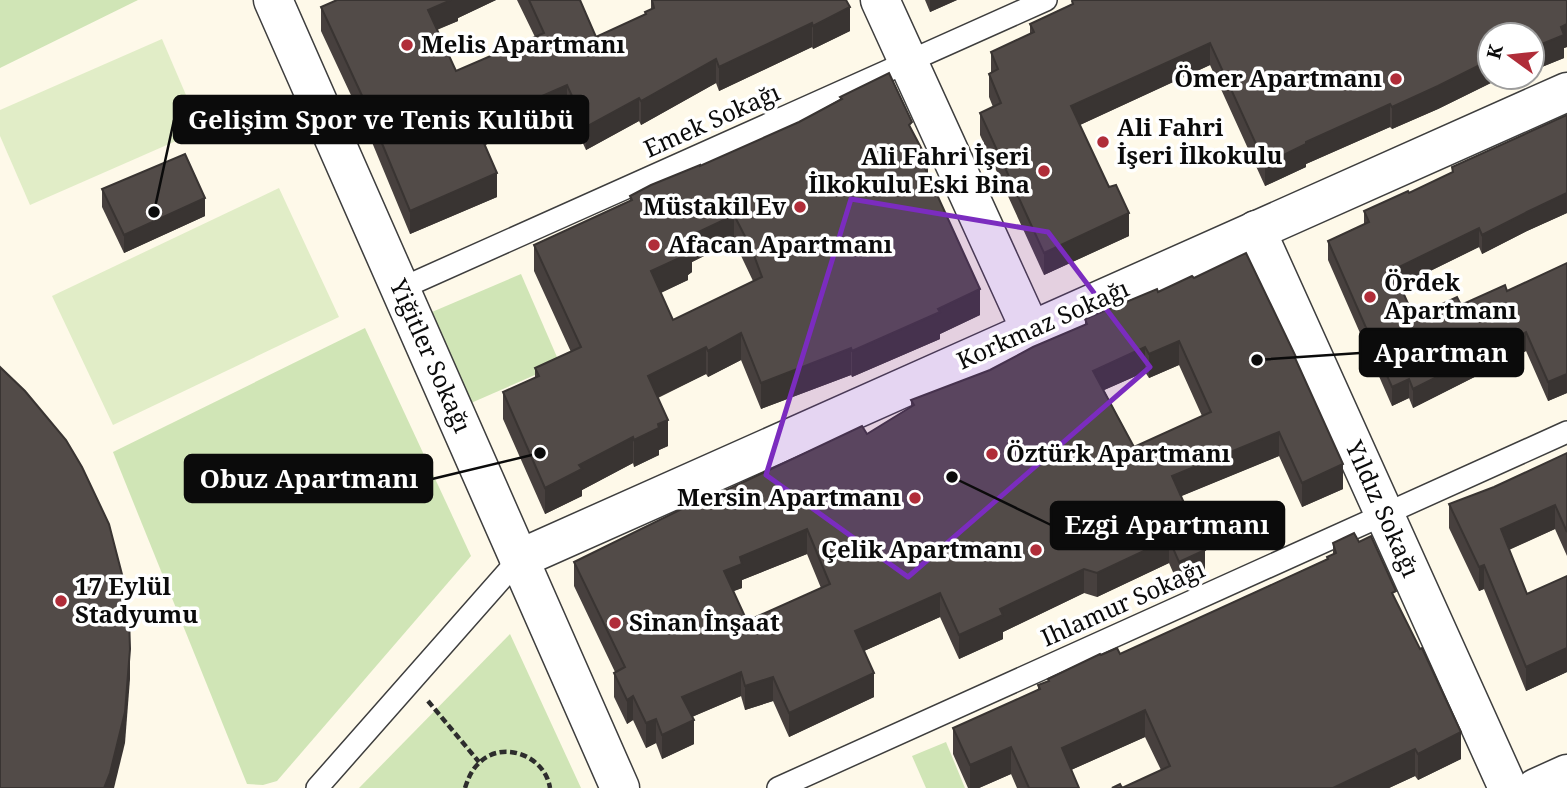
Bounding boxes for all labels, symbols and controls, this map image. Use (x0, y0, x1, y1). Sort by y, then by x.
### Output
north arrow (1476, 21, 1546, 91)
place label: Melis Apartmanı (421, 27, 626, 60)
marker: Melis Apartmanı (399, 37, 415, 53)
text: K (1480, 41, 1509, 62)
place label: Ömer Apartmanı (1174, 61, 1383, 94)
marker: Ömer Apartmanı (1388, 71, 1404, 87)
street label: Emek Sokağı (638, 75, 785, 164)
callout: Gelişim Spor ve Tenis Kulübü (174, 96, 588, 143)
text: Gelişim Spor ve Tenis Kulübü (188, 101, 574, 137)
place label: Ali Fahri İşeri İlkokulu (1117, 110, 1283, 171)
marker: Ali Fahri İşeri İlkokulu (1095, 134, 1111, 150)
place label: Ali Fahri İşeri İlkokulu Eski Bina (808, 139, 1031, 200)
marker: Ali Fahri İşeri İlkokulu Eski Bina (1036, 163, 1052, 179)
place label: Müstakil Ev (643, 189, 786, 222)
marker: Müstakil Ev (792, 199, 808, 215)
place label: Afacan Apartmanı (668, 227, 893, 260)
marker: Afacan Apartmanı (646, 237, 662, 253)
place label: Ördek Apartmanı (1384, 265, 1517, 326)
street label: Korkmaz Sokağı (951, 271, 1134, 376)
street label: Yiğitler Sokağı (382, 273, 480, 438)
marker: Ördek Apartmanı (1362, 289, 1378, 305)
callout: Apartman (1360, 329, 1523, 376)
text: Apartman (1374, 334, 1508, 370)
street label: Yıldız Sokağı (1338, 434, 1428, 582)
place label: Öztürk Apartmanı (1006, 436, 1231, 469)
marker: Öztürk Apartmanı (984, 446, 1000, 462)
callout: Obuz Apartmanı (185, 455, 432, 502)
text: Obuz Apartmanı (200, 460, 419, 496)
place label: Mersin Apartmanı (677, 480, 902, 513)
marker: Mersin Apartmanı (907, 490, 923, 506)
callout: Ezgi Apartmanı (1051, 502, 1284, 549)
text: Ezgi Apartmanı (1064, 506, 1270, 542)
place label: Çelik Apartmanı (821, 532, 1023, 565)
marker: Çelik Apartmanı (1028, 542, 1044, 558)
street label: Ihlamur Sokağı (1036, 552, 1210, 653)
place label: 17 Eylül Stadyumu (75, 569, 198, 630)
marker: 17 Eylül Stadyumu (53, 593, 69, 609)
place label: Sinan İnşaat (629, 605, 780, 638)
marker: Sinan İnşaat (607, 615, 623, 631)

